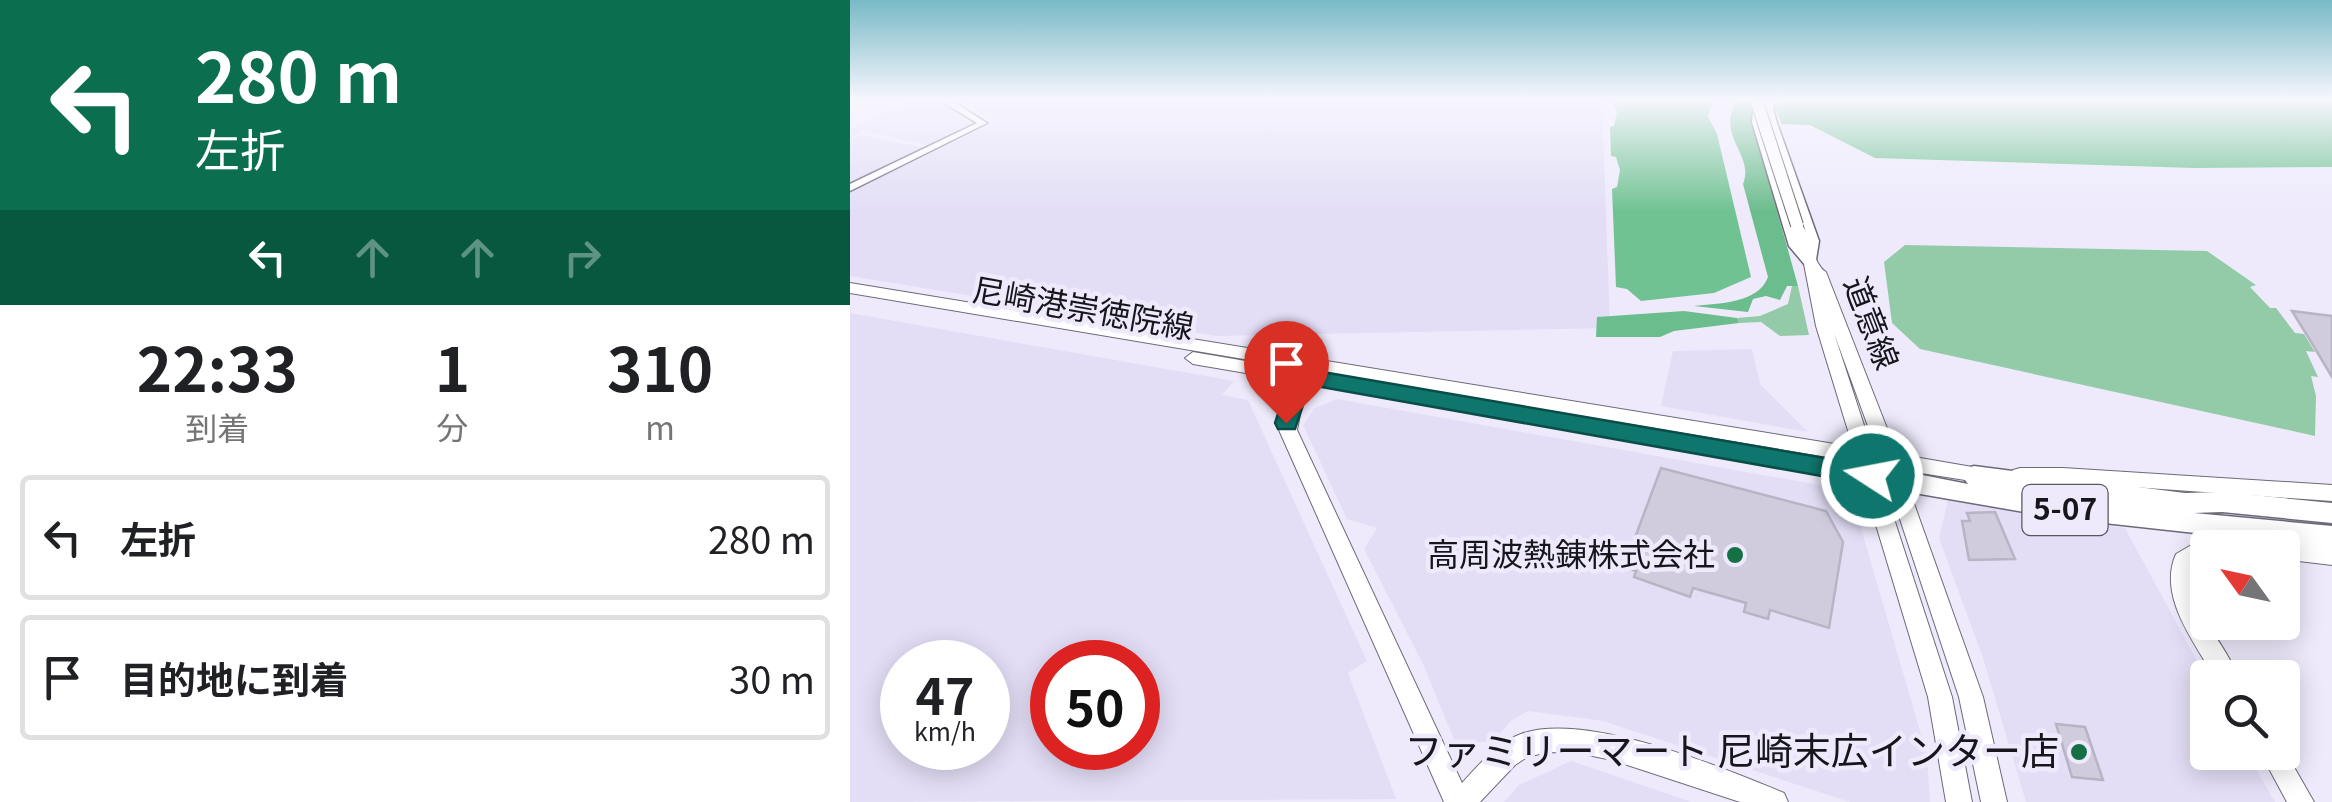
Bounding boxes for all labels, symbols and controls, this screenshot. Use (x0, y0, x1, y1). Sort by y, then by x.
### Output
text: 280 m (195, 22, 402, 123)
icon: left (30, 40, 160, 170)
text: 左折 (195, 115, 285, 180)
icon: left (240, 230, 295, 285)
icon: ahead (345, 230, 400, 285)
icon: ahead (450, 230, 505, 285)
icon: right (555, 230, 610, 285)
street label: 尼崎港崇徳院線 (969, 264, 1198, 348)
street label: 道意線 (1835, 269, 1912, 375)
pin (1244, 321, 1329, 424)
text: 22:33 (137, 322, 298, 409)
text: 1 (435, 322, 470, 409)
text: 310 (607, 322, 713, 409)
icon: arrive (1259, 336, 1314, 391)
text: 到着 (185, 403, 249, 449)
text: 分 (436, 403, 468, 449)
text: m (645, 403, 675, 449)
position arrow (1820, 424, 1924, 528)
road number: 5-07 (2022, 485, 2108, 535)
icon: left (35, 510, 90, 565)
text: 左折 (120, 510, 196, 565)
text: 280 m (708, 510, 815, 565)
place label: 高周波熱錬株式会社 (1427, 529, 1715, 575)
north arrow (2190, 530, 2300, 640)
map controls (2190, 530, 2300, 770)
marker: 高周波熱錬株式会社 (1724, 544, 1746, 566)
speed limit sign: 50 (1030, 640, 1160, 770)
icon: arrive (35, 650, 90, 705)
text: 目的地に到着 (120, 650, 348, 705)
text: 30 m (729, 650, 815, 705)
text: 47 (916, 657, 975, 729)
button: search (2190, 660, 2300, 770)
text: km/h (914, 712, 976, 748)
place label: ファミリーマート 尼崎末広インター店 (1404, 721, 2059, 776)
marker: ファミリーマート 尼崎末広インター店 (2068, 741, 2090, 763)

